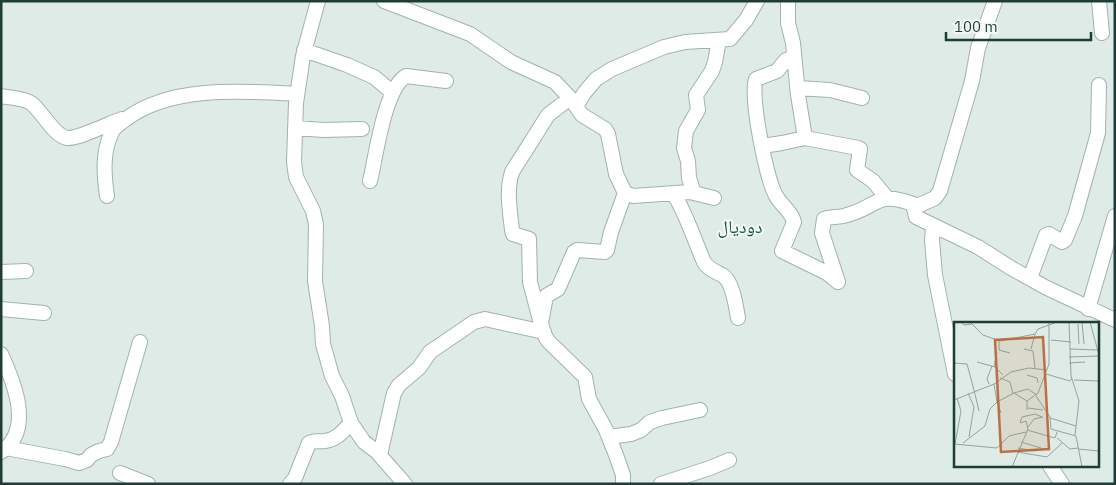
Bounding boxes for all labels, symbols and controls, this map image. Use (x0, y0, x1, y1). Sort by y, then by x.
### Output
scale bar (946, 10, 1091, 42)
text: 100 m (954, 17, 998, 36)
district label: دودیال (718, 215, 762, 238)
inset map (954, 322, 1098, 468)

